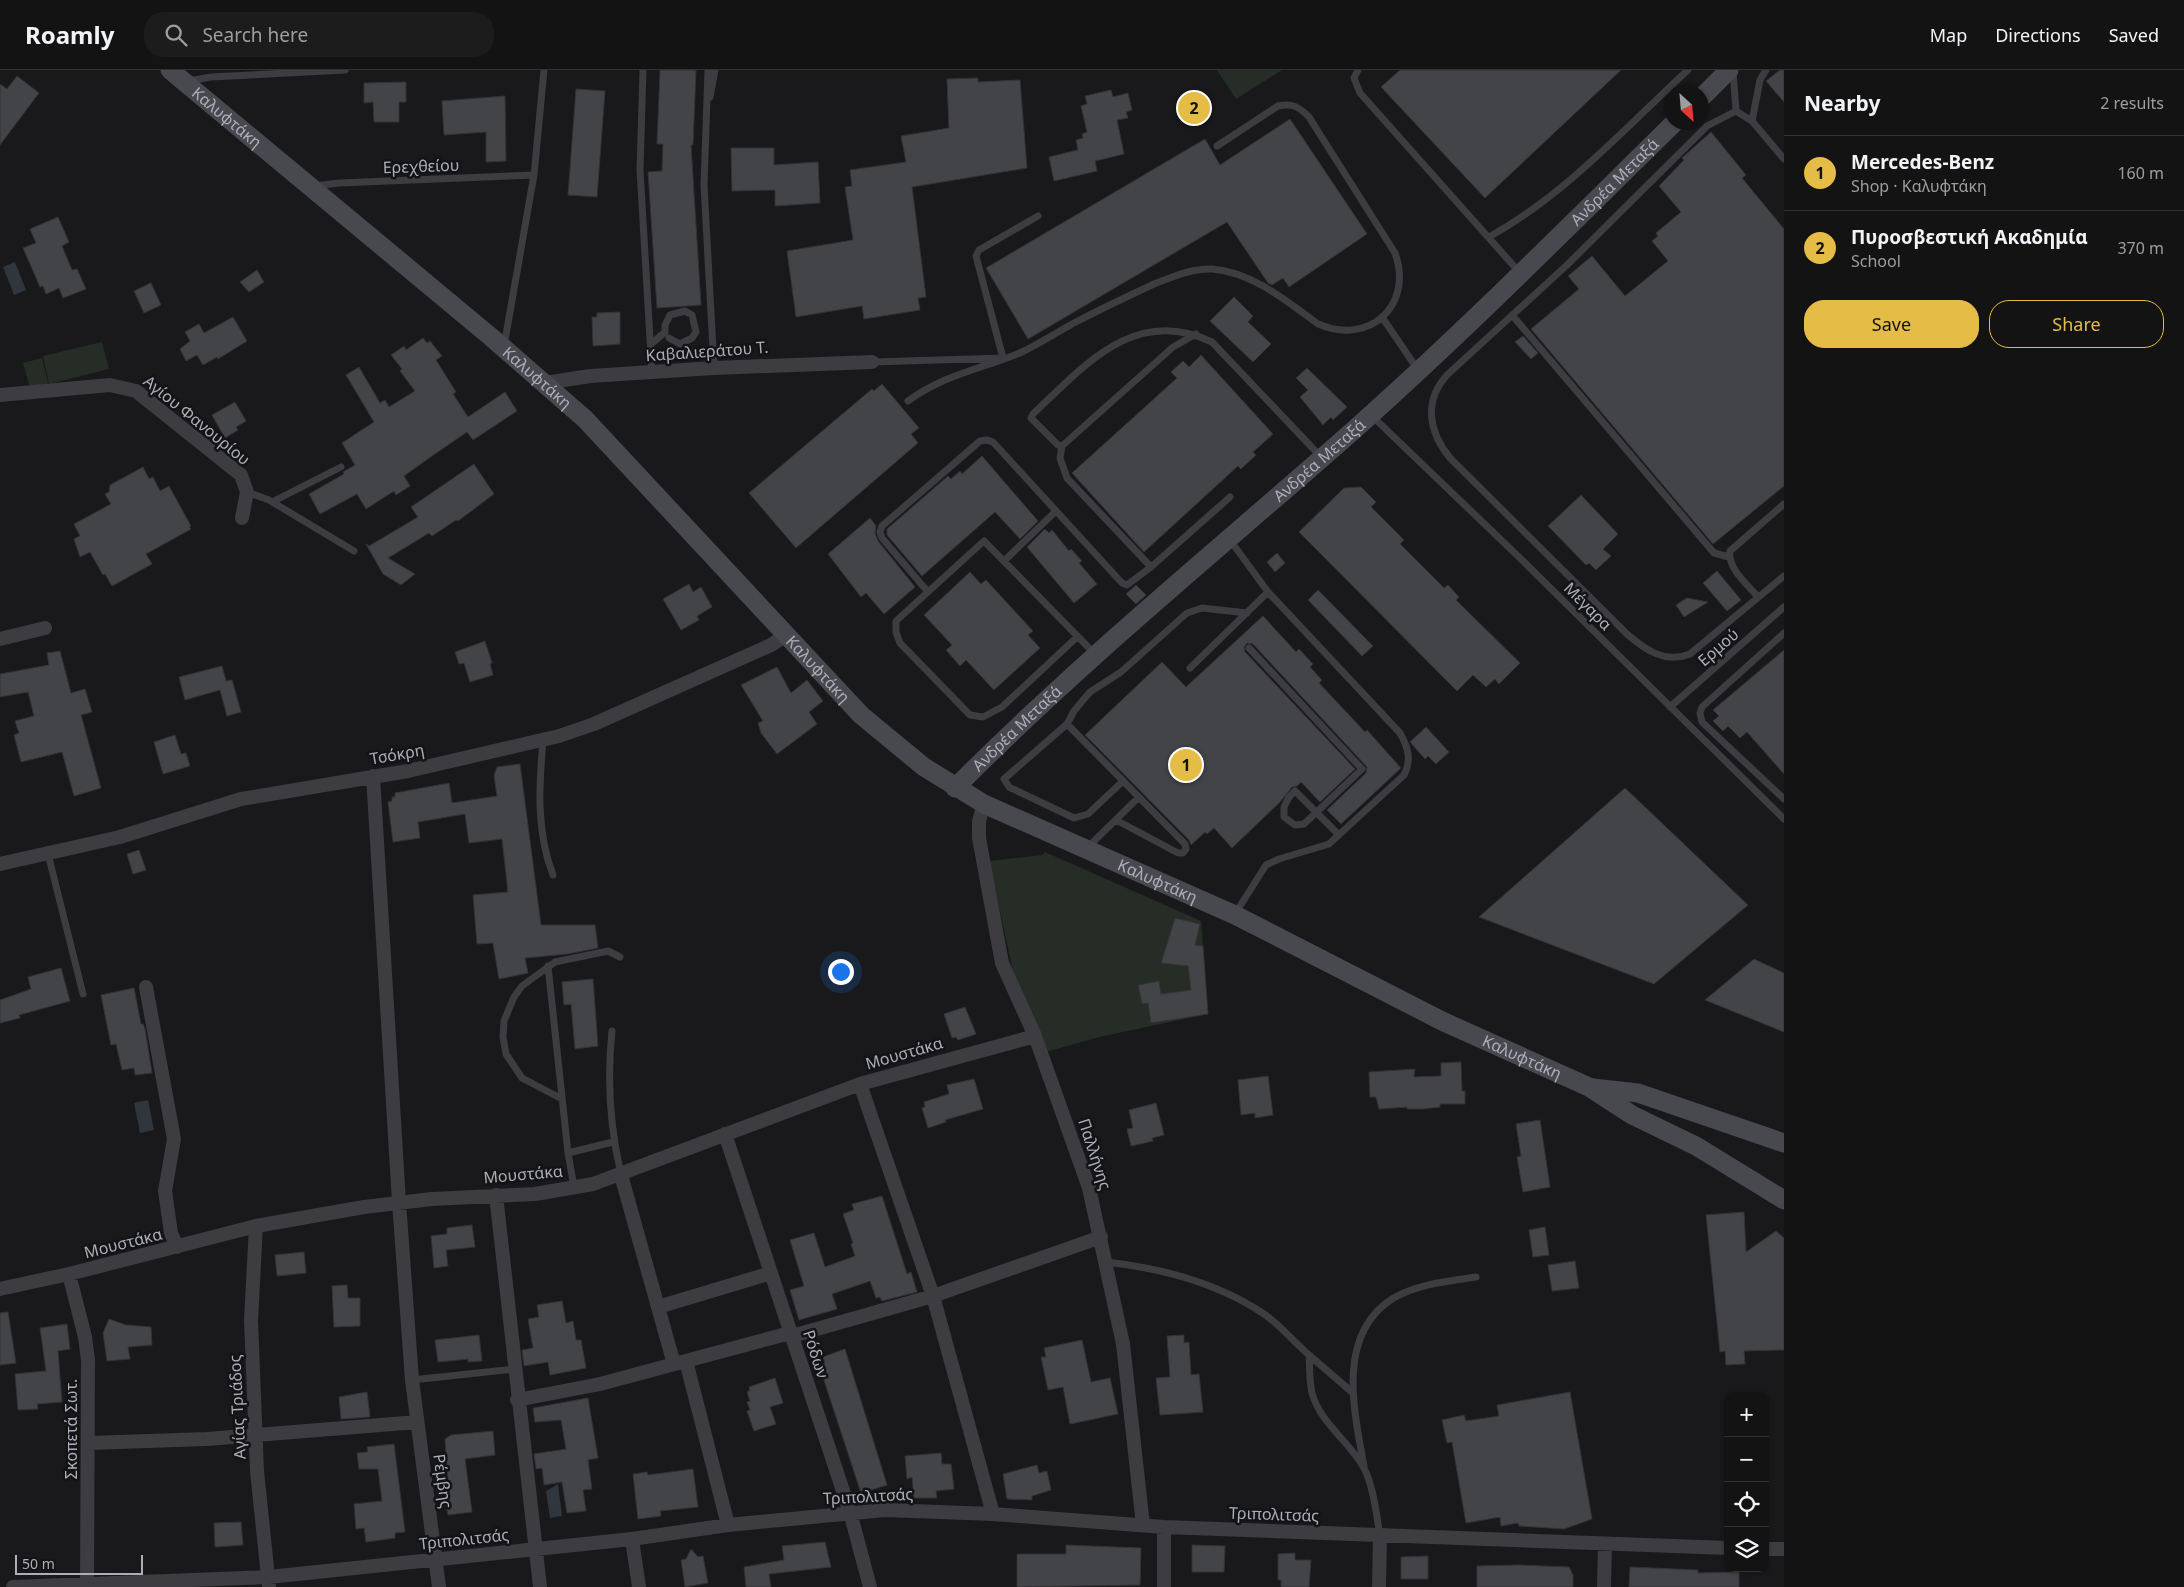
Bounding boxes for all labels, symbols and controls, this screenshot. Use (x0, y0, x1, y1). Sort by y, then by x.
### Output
search box (144, 12, 494, 57)
text: Roamly (25, 18, 114, 51)
icon: search (162, 21, 190, 49)
text: Search here (202, 22, 308, 48)
text: Map (1930, 23, 1967, 47)
text: Directions (1995, 23, 2081, 47)
text: Saved (2109, 23, 2159, 47)
street label: Καλυφτάκη (187, 82, 267, 153)
north arrow (1664, 85, 1709, 130)
pin: 2 (1178, 89, 1210, 127)
text: Nearby (1804, 89, 1880, 117)
text: 2 results (2100, 92, 2164, 114)
street label: Ανδρέα Μεταξά (1565, 133, 1663, 230)
text: Mercedes-Benz (1851, 149, 1994, 175)
street label: Ερεχθείου (382, 154, 460, 178)
text: 1 (1815, 162, 1825, 184)
text: 160 m (2117, 162, 2164, 184)
text: Shop · Καλυφτάκη (1851, 175, 1987, 197)
text: Πυροσβεστική Ακαδημία (1851, 224, 2088, 250)
text: 2 (1815, 237, 1825, 259)
text: 370 m (2117, 237, 2164, 259)
text: School (1851, 250, 1901, 272)
button: Save (1804, 300, 1979, 348)
button: Share (1989, 300, 2164, 348)
street label: Καβαλιεράτου Τ. (645, 336, 769, 366)
street label: Καλυφτάκη (498, 341, 577, 414)
street label: Αγίου Φανουρίου (139, 370, 255, 470)
street label: Ανδρέα Μεταξά (1268, 414, 1370, 507)
street label: Μέγαρα (1559, 577, 1617, 635)
street label: Ερμού (1693, 623, 1743, 671)
street label: Καλυφτάκη (781, 630, 855, 708)
street label: Ανδρέα Μεταξά (967, 680, 1066, 776)
street label: Τσόκρη (368, 738, 426, 770)
pin: 1 (1170, 746, 1202, 784)
street label: Καλυφτάκη (1114, 854, 1201, 908)
your location (828, 959, 854, 985)
street label: Καλυφτάκη (1479, 1030, 1565, 1084)
street label: Μουστάκα (863, 1031, 945, 1075)
street label: Παλλήνης (1073, 1116, 1117, 1193)
street label: Μουστάκα (482, 1160, 564, 1188)
street label: Μουστάκα (82, 1223, 164, 1263)
street label: Ρόδων (798, 1327, 834, 1381)
street label: Αγίας Τριάδος (223, 1354, 251, 1460)
street label: Σκοπετά Σωτ. (60, 1379, 82, 1479)
map controls (1724, 1392, 1769, 1572)
button: + (1724, 1392, 1769, 1437)
button: − (1724, 1437, 1769, 1482)
street label: Ρέμβης (428, 1452, 458, 1510)
button: locate (1724, 1482, 1769, 1527)
street label: Τριπολιτσάς (822, 1483, 914, 1509)
street label: Τριπολιτσάς (1229, 1501, 1320, 1527)
street label: Τριπολιτσάς (418, 1523, 510, 1555)
button: layers (1724, 1527, 1769, 1572)
scale bar (15, 1552, 142, 1575)
text: 50 m (22, 1554, 55, 1573)

